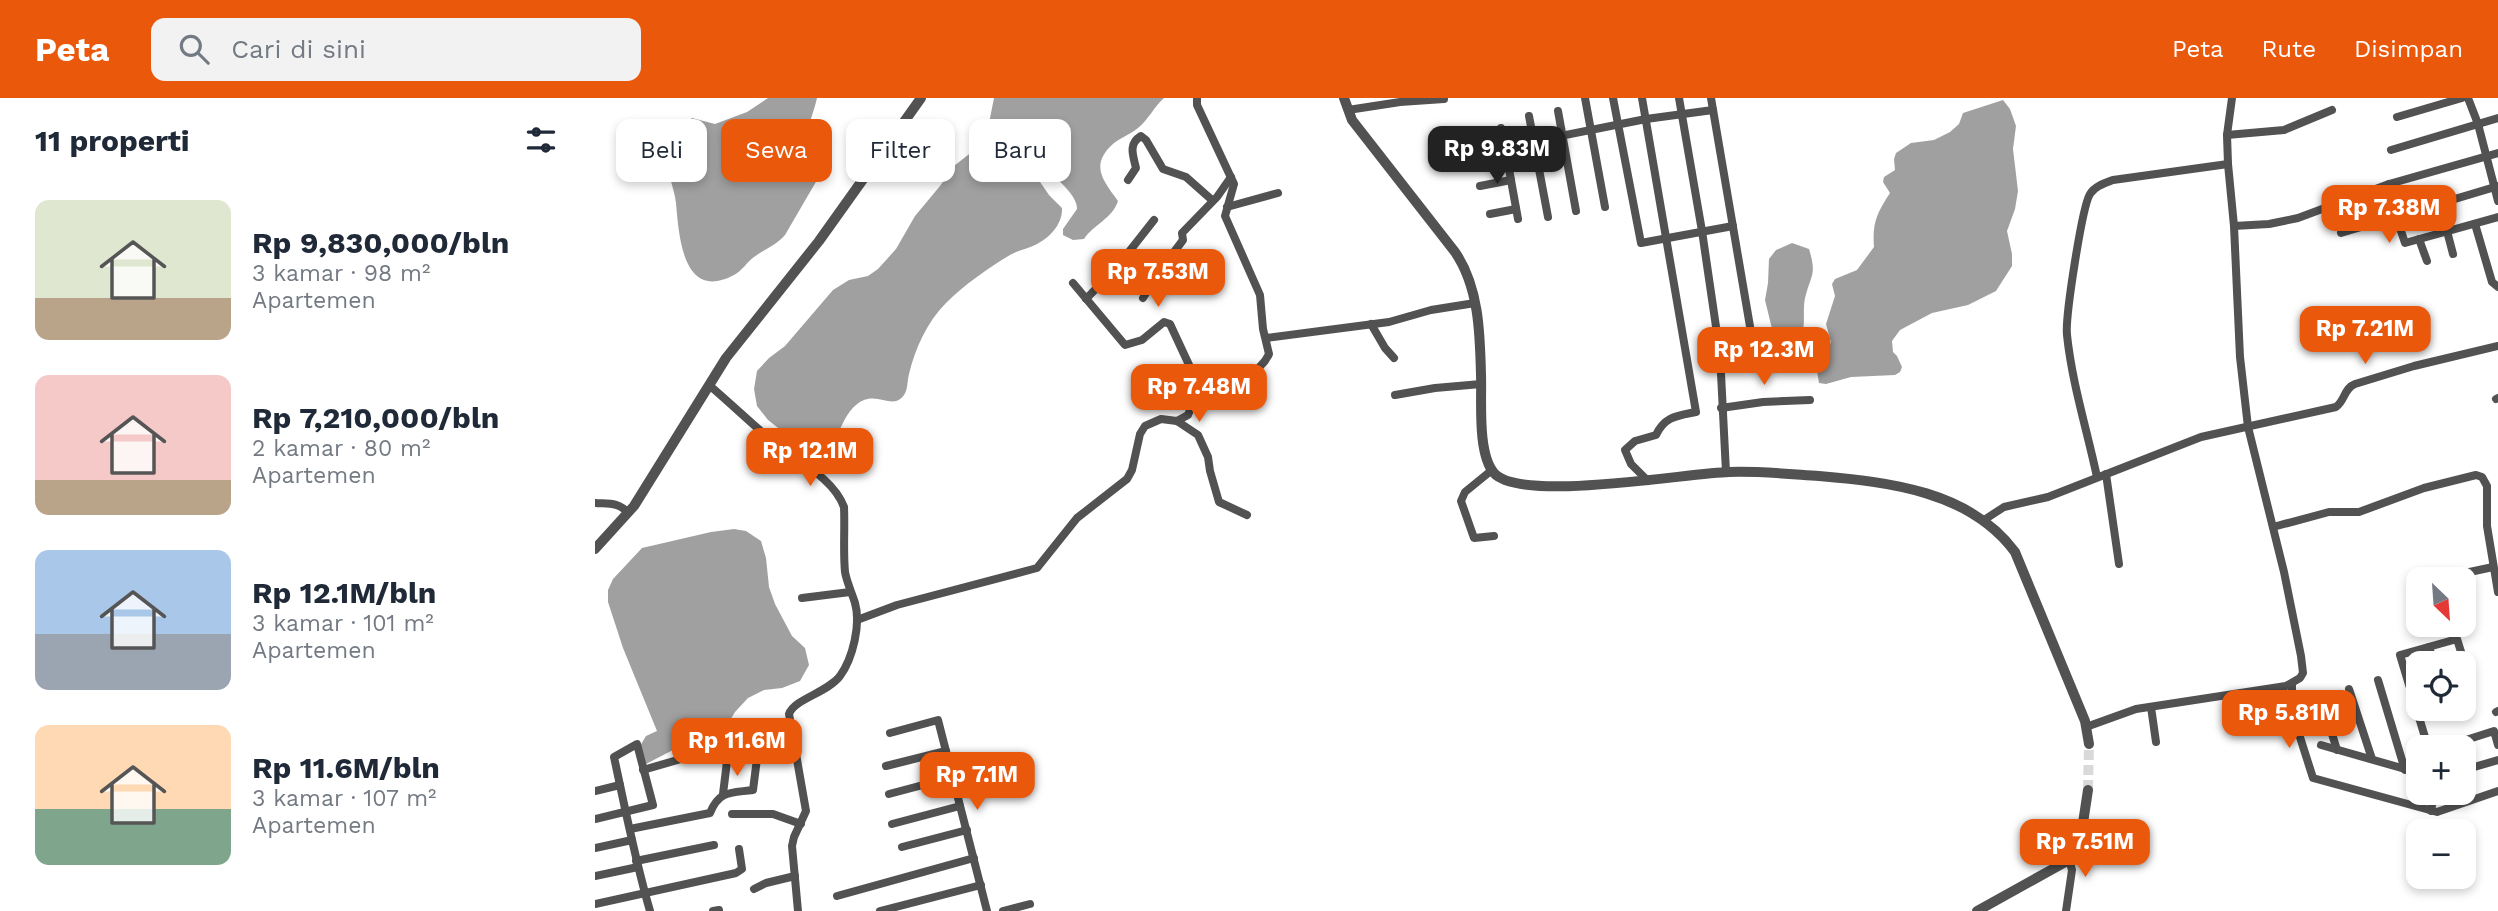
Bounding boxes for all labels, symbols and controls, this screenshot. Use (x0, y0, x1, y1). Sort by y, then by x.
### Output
search box (151, 18, 641, 81)
text: Peta (35, 30, 109, 69)
icon: search (175, 30, 213, 68)
text: Cari di sini (231, 34, 366, 64)
text: Peta (2172, 35, 2224, 63)
text: Rute (2262, 35, 2316, 63)
text: Disimpan (2354, 35, 2463, 63)
chip: Beli (616, 119, 707, 182)
chip: Sewa (721, 119, 832, 182)
chip: Filter (846, 119, 955, 182)
chip: Baru (969, 119, 1071, 182)
icon: filters (522, 121, 560, 159)
text: 11 properti (35, 123, 190, 158)
pin: Rp 9.83M (1425, 126, 1569, 186)
text: Rp 9.83M (1444, 135, 1550, 162)
pin: Rp 7.38M (2317, 186, 2461, 245)
text: Rp 7.38M (2337, 194, 2441, 221)
text: Rp 9,830,000/bln (252, 225, 509, 260)
icon: home (91, 228, 175, 312)
pin: Rp 7.53M (1086, 250, 1230, 309)
text: Rp 7.53M (1107, 258, 1209, 285)
text: 3 kamar · 98 m² (252, 260, 430, 287)
text: Apartemen (252, 287, 376, 314)
pin: Rp 7.21M (2293, 306, 2437, 366)
text: Rp 7.21M (2316, 315, 2414, 342)
pin: Rp 12.3M (1692, 328, 1836, 387)
text: Rp 12.3M (1713, 336, 1815, 363)
pin: Rp 7.48M (1127, 364, 1271, 424)
text: Rp 7.48M (1147, 373, 1251, 400)
text: Rp 7,210,000/bln (252, 400, 499, 435)
icon: home (91, 403, 175, 487)
pin: Rp 12.1M (738, 428, 882, 488)
text: 2 kamar · 80 m² (252, 435, 430, 462)
text: Rp 12.1M (762, 437, 858, 464)
text: Apartemen (252, 462, 376, 489)
north arrow (2406, 567, 2476, 637)
map controls (2406, 567, 2476, 889)
text: Rp 12.1M/bln (252, 575, 436, 610)
icon: home (91, 578, 175, 662)
text: 3 kamar · 101 m² (252, 610, 434, 637)
text: Apartemen (252, 637, 376, 664)
button: locate (2406, 651, 2476, 721)
pin: Rp 5.81M (2217, 690, 2361, 750)
text: Rp 5.81M (2238, 699, 2340, 726)
pin: Rp 11.6M (665, 718, 809, 778)
text: Rp 11.6M (688, 727, 786, 754)
button: + (2406, 735, 2476, 805)
text: Rp 11.6M/bln (252, 750, 440, 785)
pin: Rp 7.1M (912, 752, 1042, 812)
icon: home (91, 753, 175, 837)
text: Rp 7.1M (936, 761, 1018, 788)
text: 3 kamar · 107 m² (252, 785, 436, 812)
text: Apartemen (252, 812, 376, 839)
button: − (2406, 819, 2476, 889)
pin: Rp 7.51M (2013, 820, 2157, 879)
text: Rp 7.51M (2036, 828, 2134, 855)

